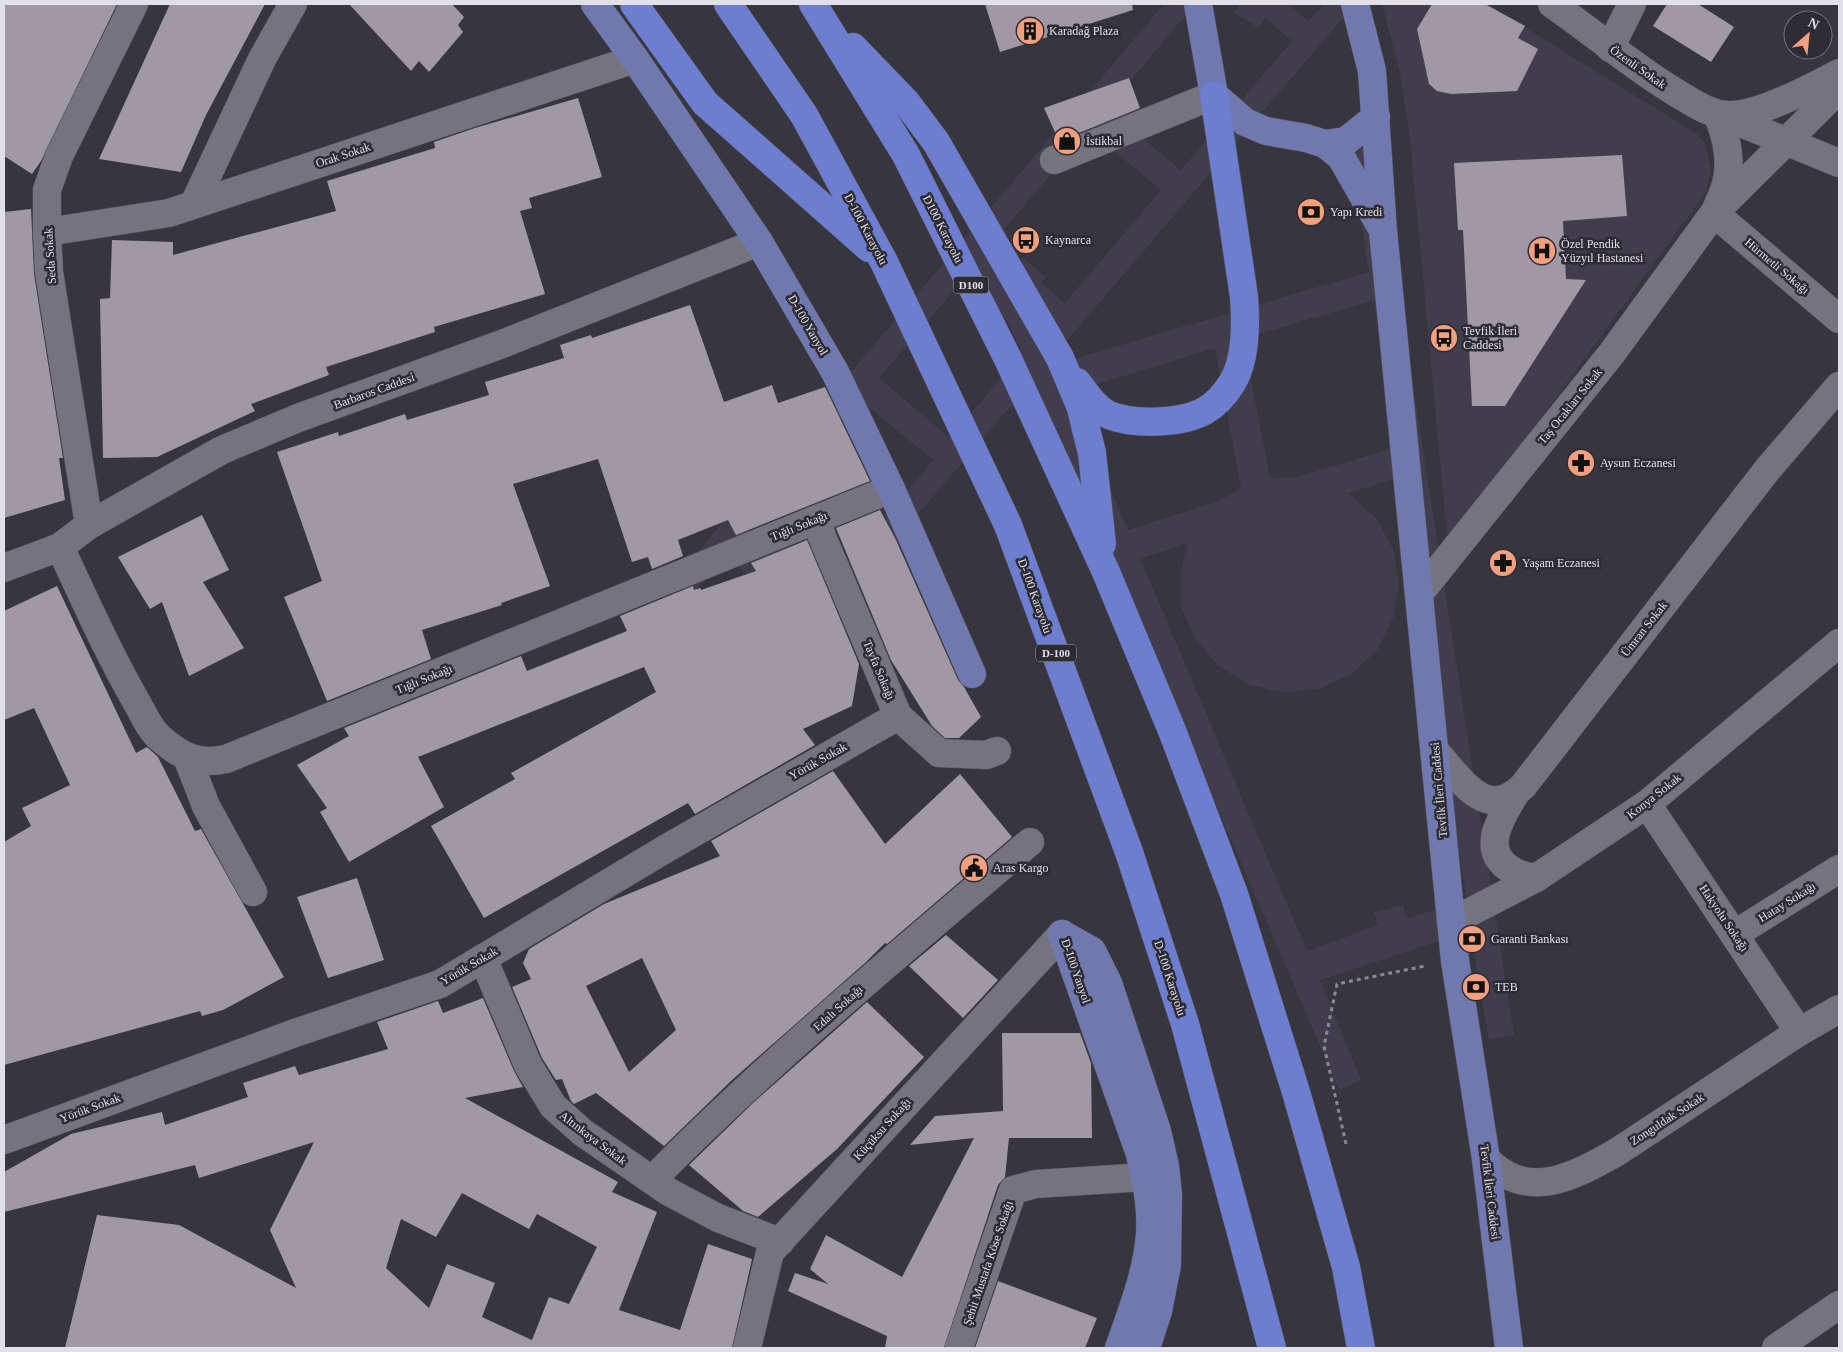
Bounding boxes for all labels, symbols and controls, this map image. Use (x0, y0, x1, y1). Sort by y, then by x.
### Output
north arrow (1783, 10, 1833, 60)
text: N (1806, 15, 1822, 33)
building icon: Karadağ Plaza (1015, 16, 1045, 46)
place label: Karadağ Plaza (1049, 24, 1119, 38)
street label: Özenli Sokak (1607, 43, 1669, 91)
shop icon: İstikbal (1052, 126, 1082, 156)
place label: İstikbal (1086, 134, 1123, 148)
street label: Orak Sokak (314, 140, 372, 170)
street label: D-100 Karayolu (841, 191, 891, 267)
street label: D100 Karayolu (920, 193, 966, 265)
bank icon: Yapı Kredi (1296, 197, 1326, 227)
place label: Yapı Kredi (1330, 205, 1383, 219)
bus stop icon: Kaynarca (1011, 225, 1041, 255)
street label: Seda Sokak (41, 227, 59, 285)
place label: Kaynarca (1045, 233, 1092, 247)
street label: Hürmetli Sokağı (1742, 235, 1813, 297)
hospital icon: Özel Pendik Yüzyıl Hastanesi (1527, 236, 1557, 266)
place label: Özel Pendik Yüzyıl Hastanesi (1561, 237, 1644, 265)
road number: D100 (954, 276, 988, 294)
street label: D-100 Yanyol (785, 292, 831, 358)
bus stop icon: Tevfik İleri Caddesi (1429, 323, 1459, 353)
place label: Tevfik İleri Caddesi (1463, 324, 1518, 352)
street label: Taş Ocakları Sokak (1535, 365, 1605, 447)
street label: Barbaros Caddesi (332, 370, 417, 412)
pharmacy icon: Aysun Eczanesi (1566, 448, 1596, 478)
place label: Aysun Eczanesi (1600, 456, 1677, 470)
street label: Tığlı Sokağı (769, 508, 830, 544)
pharmacy icon: Yaşam Eczanesi (1488, 548, 1518, 578)
place label: Yaşam Eczanesi (1522, 556, 1600, 570)
street label: D-100 Karayolu (1015, 557, 1055, 635)
street label: Ümran Sokak (1618, 599, 1670, 659)
street label: Tayfa Sokağı (860, 638, 898, 703)
road number: D-100 (1036, 644, 1076, 661)
street label: Tığlı Sokağı (394, 661, 455, 697)
street label: Yörük Sokak (787, 739, 849, 783)
street label: Tevfik İleri Caddesi (1428, 741, 1450, 838)
street label: Konya Sokak (1624, 770, 1684, 822)
public building icon: Aras Kargo (959, 853, 989, 883)
place label: Aras Kargo (993, 861, 1048, 875)
street label: Hatay Sokağı (1756, 878, 1819, 925)
street label: Hakyolu Sokağı (1696, 882, 1752, 955)
bank icon: Garanti Bankası (1457, 924, 1487, 954)
place label: Garanti Bankası (1491, 932, 1569, 946)
street label: D-100 Yanyol (1058, 937, 1094, 1006)
street label: D-100 Karayolu (1151, 939, 1189, 1017)
street label: Yörük Sokak (438, 944, 500, 988)
bank icon: TEB (1461, 972, 1491, 1002)
place label: TEB (1495, 980, 1518, 994)
street label: Edalı Sokağı (810, 982, 866, 1034)
street label: Zonguldak Sokak (1628, 1090, 1706, 1148)
street label: Yörük Sokak (58, 1091, 122, 1125)
street label: Küçüksu Sokağı (850, 1094, 914, 1163)
street label: Altınkaya Sokak (557, 1108, 629, 1168)
street label: Tevfik İleri Caddesi (1477, 1144, 1503, 1241)
street label: Şehit Mustafa Köse Sokağı (960, 1198, 1016, 1327)

